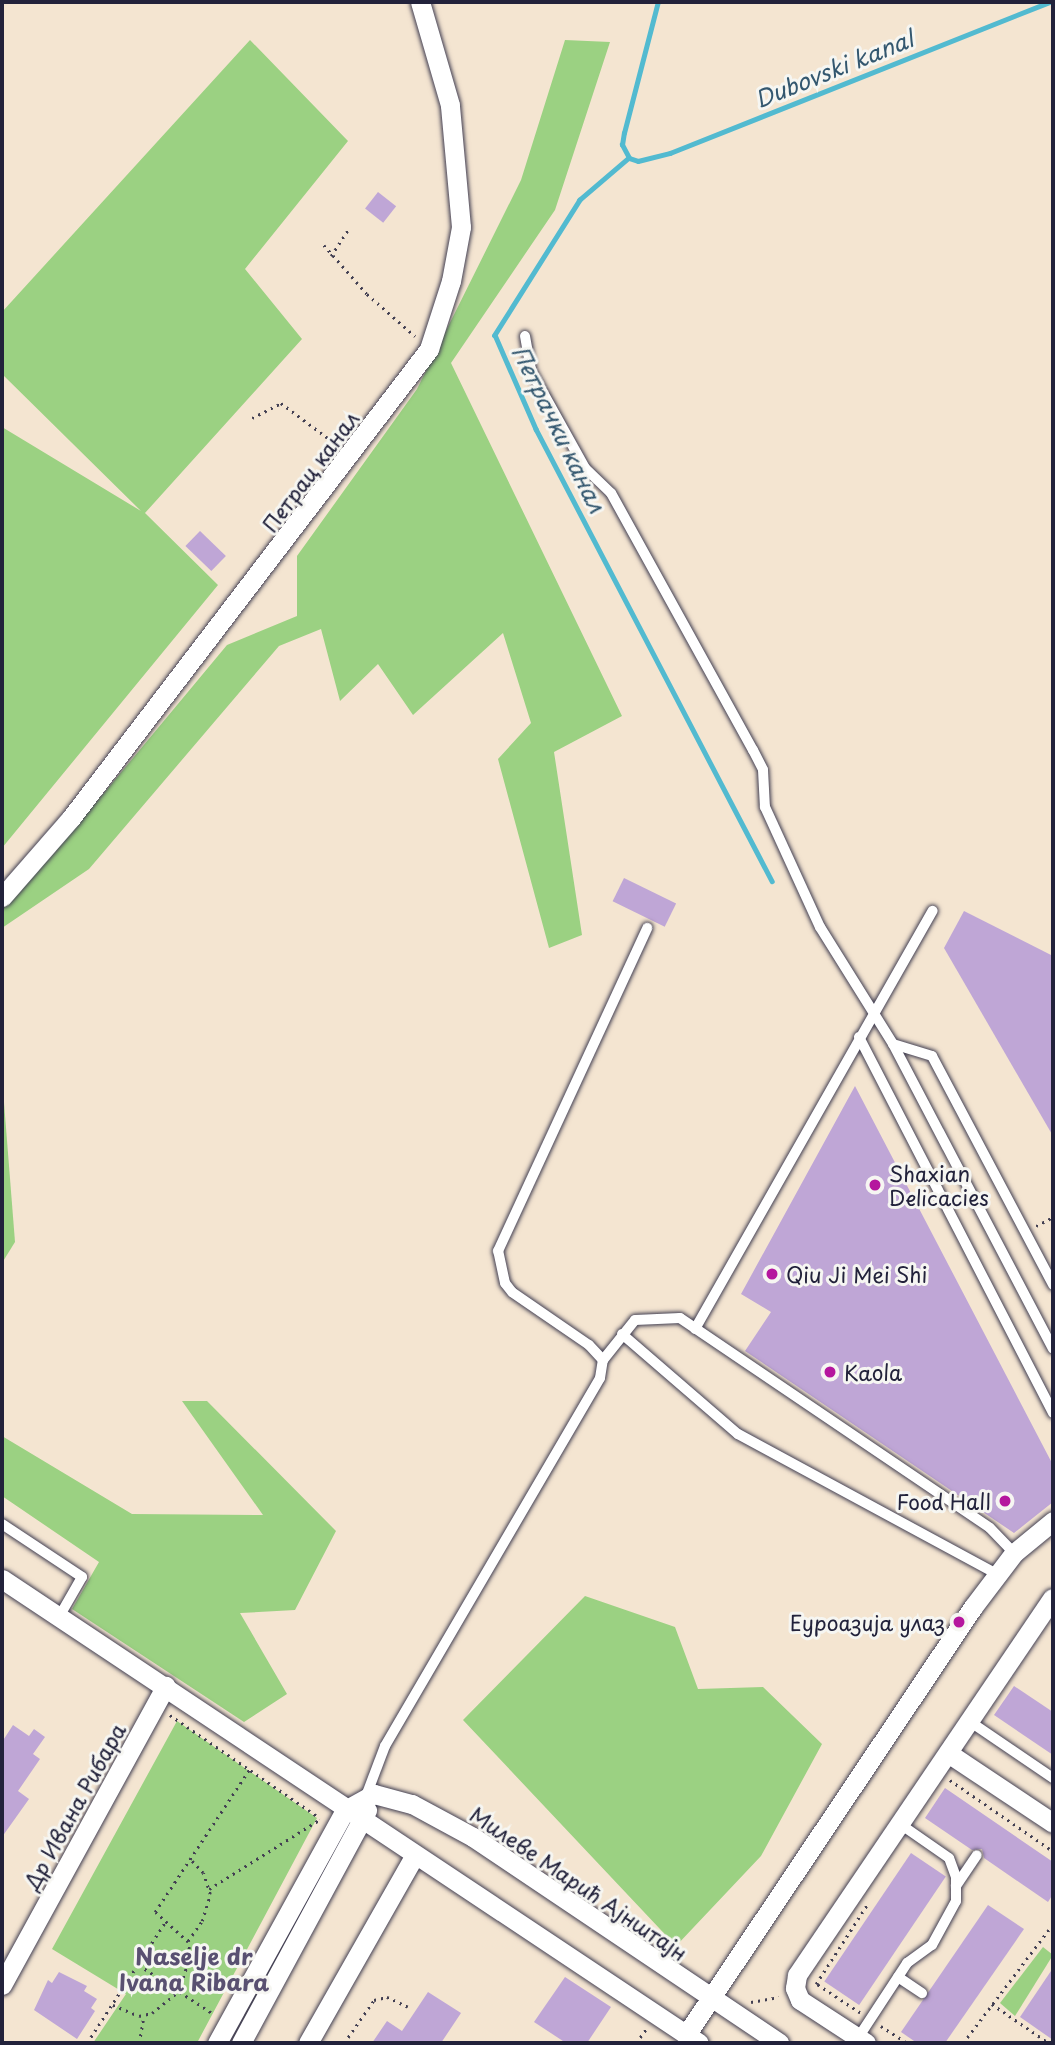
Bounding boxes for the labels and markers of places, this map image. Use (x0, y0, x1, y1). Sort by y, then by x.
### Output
place label: Shaxian Delicacies (889, 1160, 989, 1210)
marker: Shaxian Delicacies (867, 1177, 883, 1193)
place label: Qiu Ji Mei Shi (786, 1261, 928, 1287)
marker: Qiu Ji Mei Shi (764, 1266, 780, 1282)
place label: Kaola (844, 1359, 902, 1385)
marker: Kaola (822, 1364, 838, 1380)
place label: Food Hall (896, 1488, 991, 1514)
marker: Food Hall (997, 1493, 1013, 1509)
place label: Еуроазија улаз (789, 1609, 945, 1635)
marker: Еуроазија улаз (951, 1614, 967, 1630)

